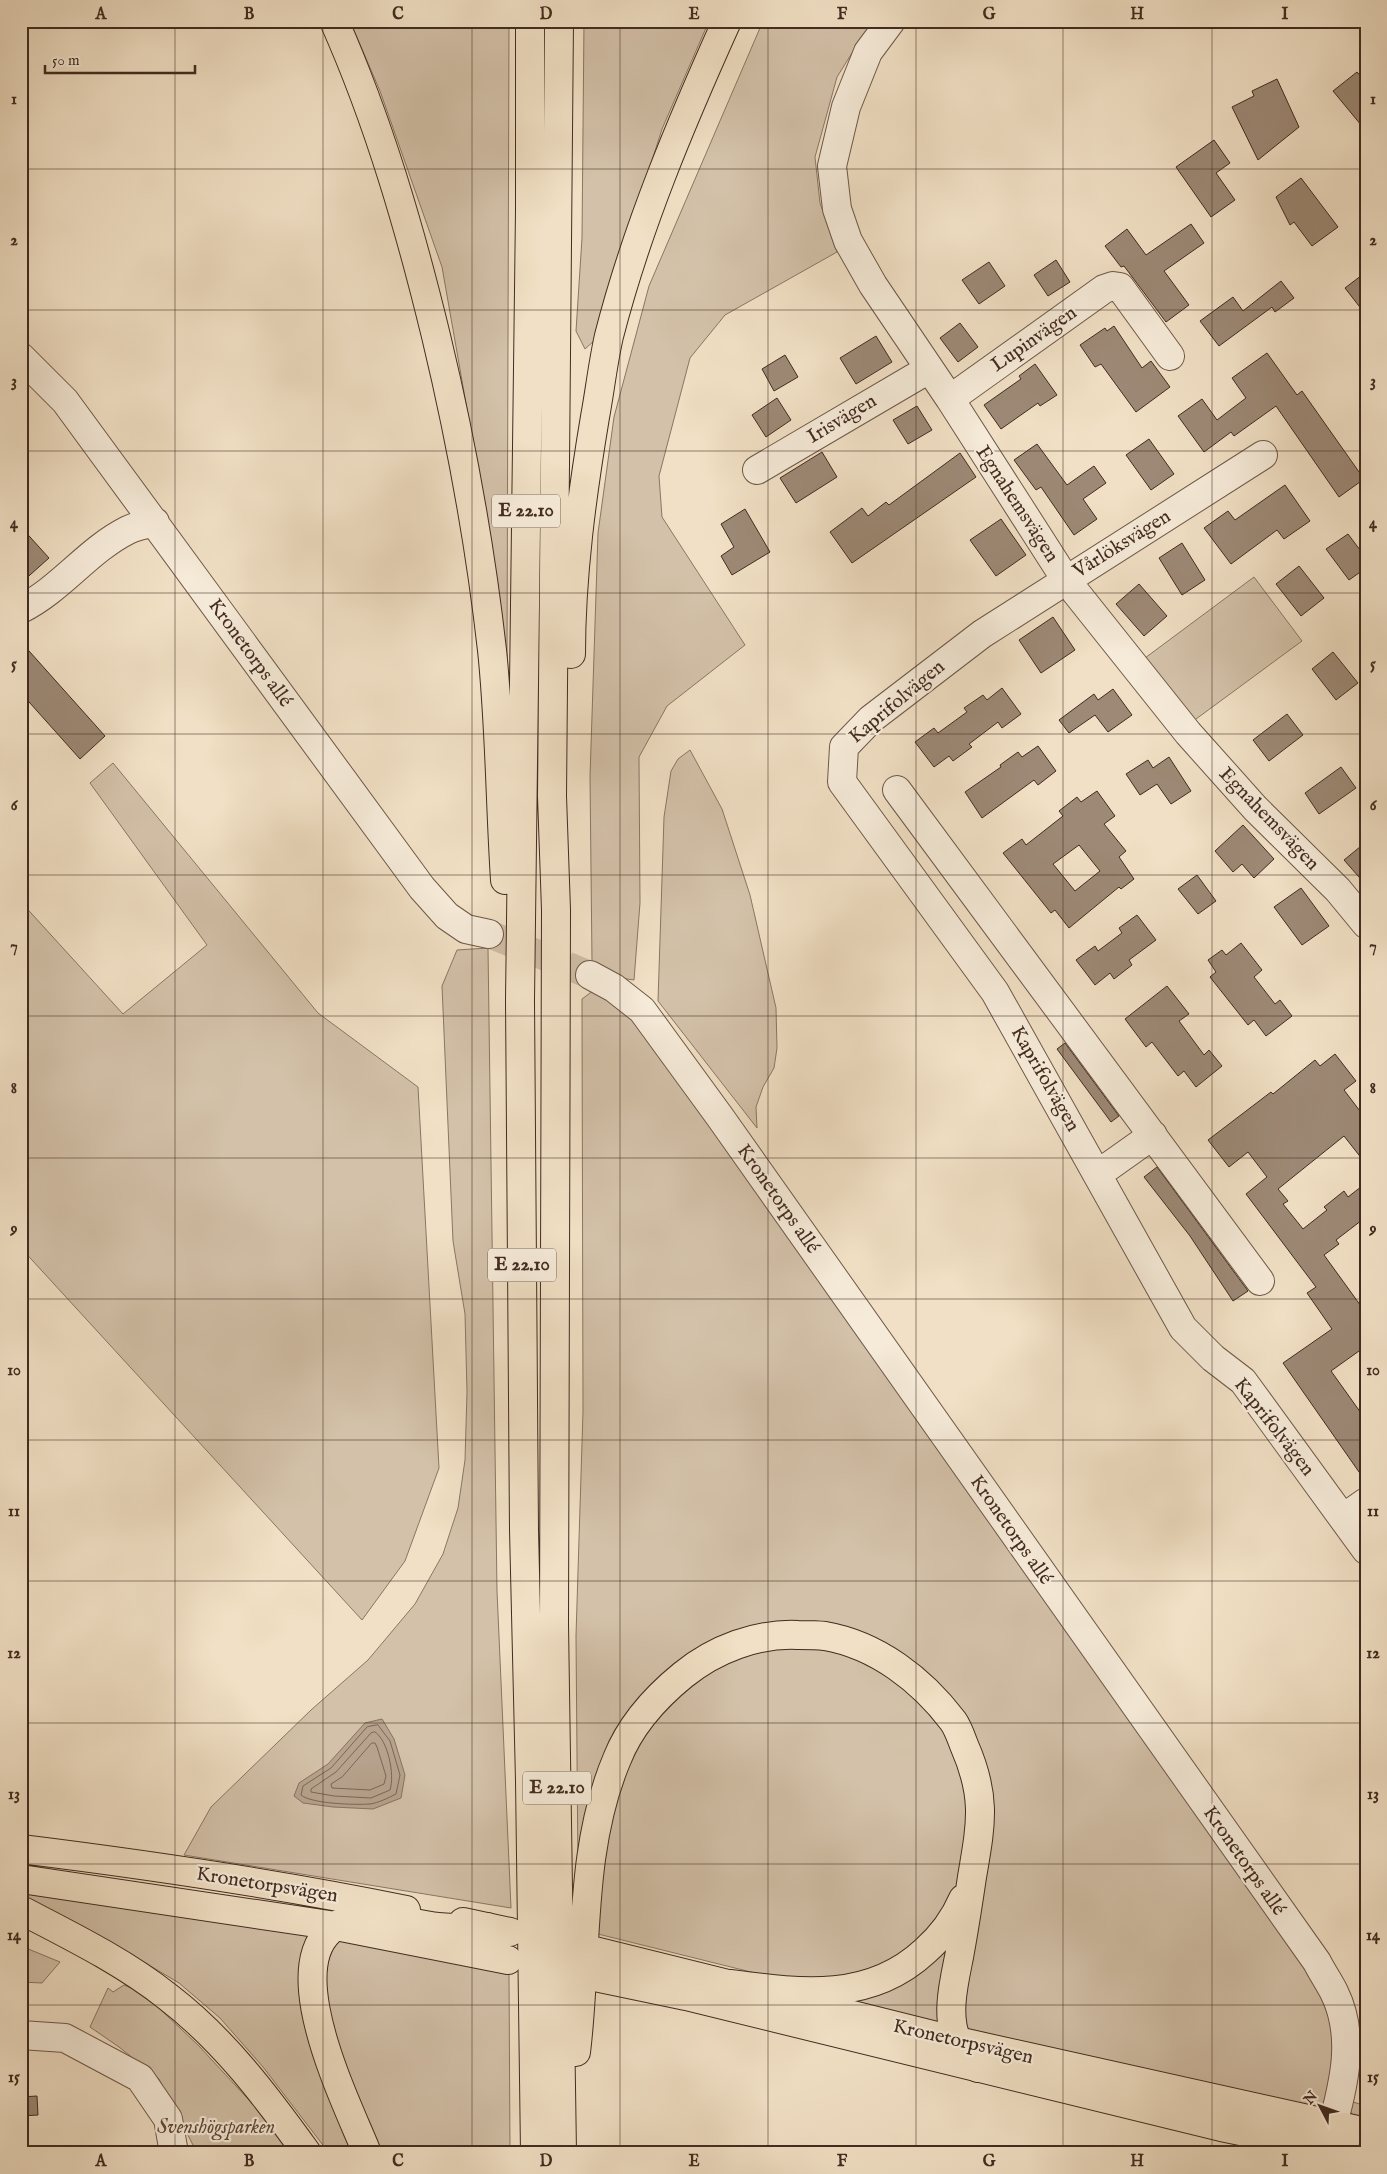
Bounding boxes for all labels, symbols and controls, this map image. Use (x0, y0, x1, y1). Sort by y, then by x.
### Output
text: A (95, 5, 108, 25)
text: B (244, 5, 255, 25)
text: C (392, 5, 404, 25)
text: D (540, 5, 553, 25)
text: E (688, 5, 700, 25)
text: F (837, 5, 848, 25)
text: G (983, 5, 996, 25)
text: H (1130, 5, 1144, 25)
text: I (1282, 5, 1289, 25)
scale bar (45, 42, 195, 74)
text: 50 m (52, 51, 80, 70)
text: 1 (11, 90, 17, 110)
text: 1 (1370, 90, 1376, 110)
text: 2 (10, 231, 18, 251)
text: 2 (1369, 231, 1377, 251)
street label: Lupinvägen (986, 300, 1082, 378)
text: 3 (11, 372, 17, 392)
text: 3 (1370, 372, 1376, 392)
street label: Irisvägen (803, 388, 882, 449)
street label: Egnahemsvägen (970, 441, 1064, 567)
road number: E 22.10 (492, 494, 560, 528)
street label: Vårlöksvägen (1068, 504, 1176, 584)
text: 4 (10, 514, 19, 534)
text: 4 (1369, 514, 1378, 534)
street label: Kronetorps allé (202, 594, 298, 712)
street label: Kaprifolvägen (844, 654, 950, 749)
text: 5 (11, 655, 17, 675)
text: 5 (1370, 655, 1376, 675)
street label: Egnahemsvägen (1213, 762, 1325, 876)
text: 6 (11, 796, 19, 816)
text: 6 (1370, 796, 1378, 816)
text: 7 (10, 937, 18, 957)
text: 7 (1369, 937, 1377, 957)
street label: Kaprifolvägen (1005, 1022, 1085, 1137)
text: 8 (11, 1079, 17, 1099)
text: 8 (1370, 1079, 1376, 1099)
street label: Kronetorps allé (731, 1139, 825, 1259)
text: 9 (10, 1220, 18, 1240)
text: 9 (1369, 1220, 1377, 1240)
road number: E 22.10 (488, 1248, 556, 1282)
text: 10 (7, 1361, 21, 1381)
text: 10 (1366, 1361, 1380, 1381)
street label: Kaprifolvägen (1228, 1373, 1320, 1481)
street label: Kronetorps allé (964, 1470, 1058, 1590)
text: 11 (8, 1502, 20, 1522)
text: 11 (1367, 1502, 1379, 1522)
text: 12 (7, 1644, 21, 1664)
text: 12 (1366, 1644, 1380, 1664)
road number: E 22.10 (523, 1772, 591, 1805)
text: 13 (8, 1785, 20, 1805)
text: 13 (1367, 1785, 1379, 1805)
street label: Kronetorps allé (1197, 1801, 1291, 1921)
street label: Kronetorpsvägen (194, 1861, 340, 1909)
text: 14 (7, 1926, 22, 1946)
text: 14 (1366, 1926, 1381, 1946)
street label: Kronetorpsvägen (890, 2014, 1036, 2070)
text: 15 (8, 2068, 20, 2088)
text: 15 (1367, 2068, 1379, 2088)
north arrow (1294, 2082, 1344, 2132)
text: N (1300, 2088, 1322, 2109)
park label: Svenshögsparken (157, 2115, 275, 2141)
text: A (95, 2152, 108, 2172)
text: B (244, 2152, 255, 2172)
text: C (392, 2152, 404, 2172)
text: D (540, 2152, 553, 2172)
text: E (688, 2152, 700, 2172)
text: F (837, 2152, 848, 2172)
text: G (983, 2152, 996, 2172)
text: H (1130, 2152, 1144, 2172)
text: I (1282, 2152, 1289, 2172)

